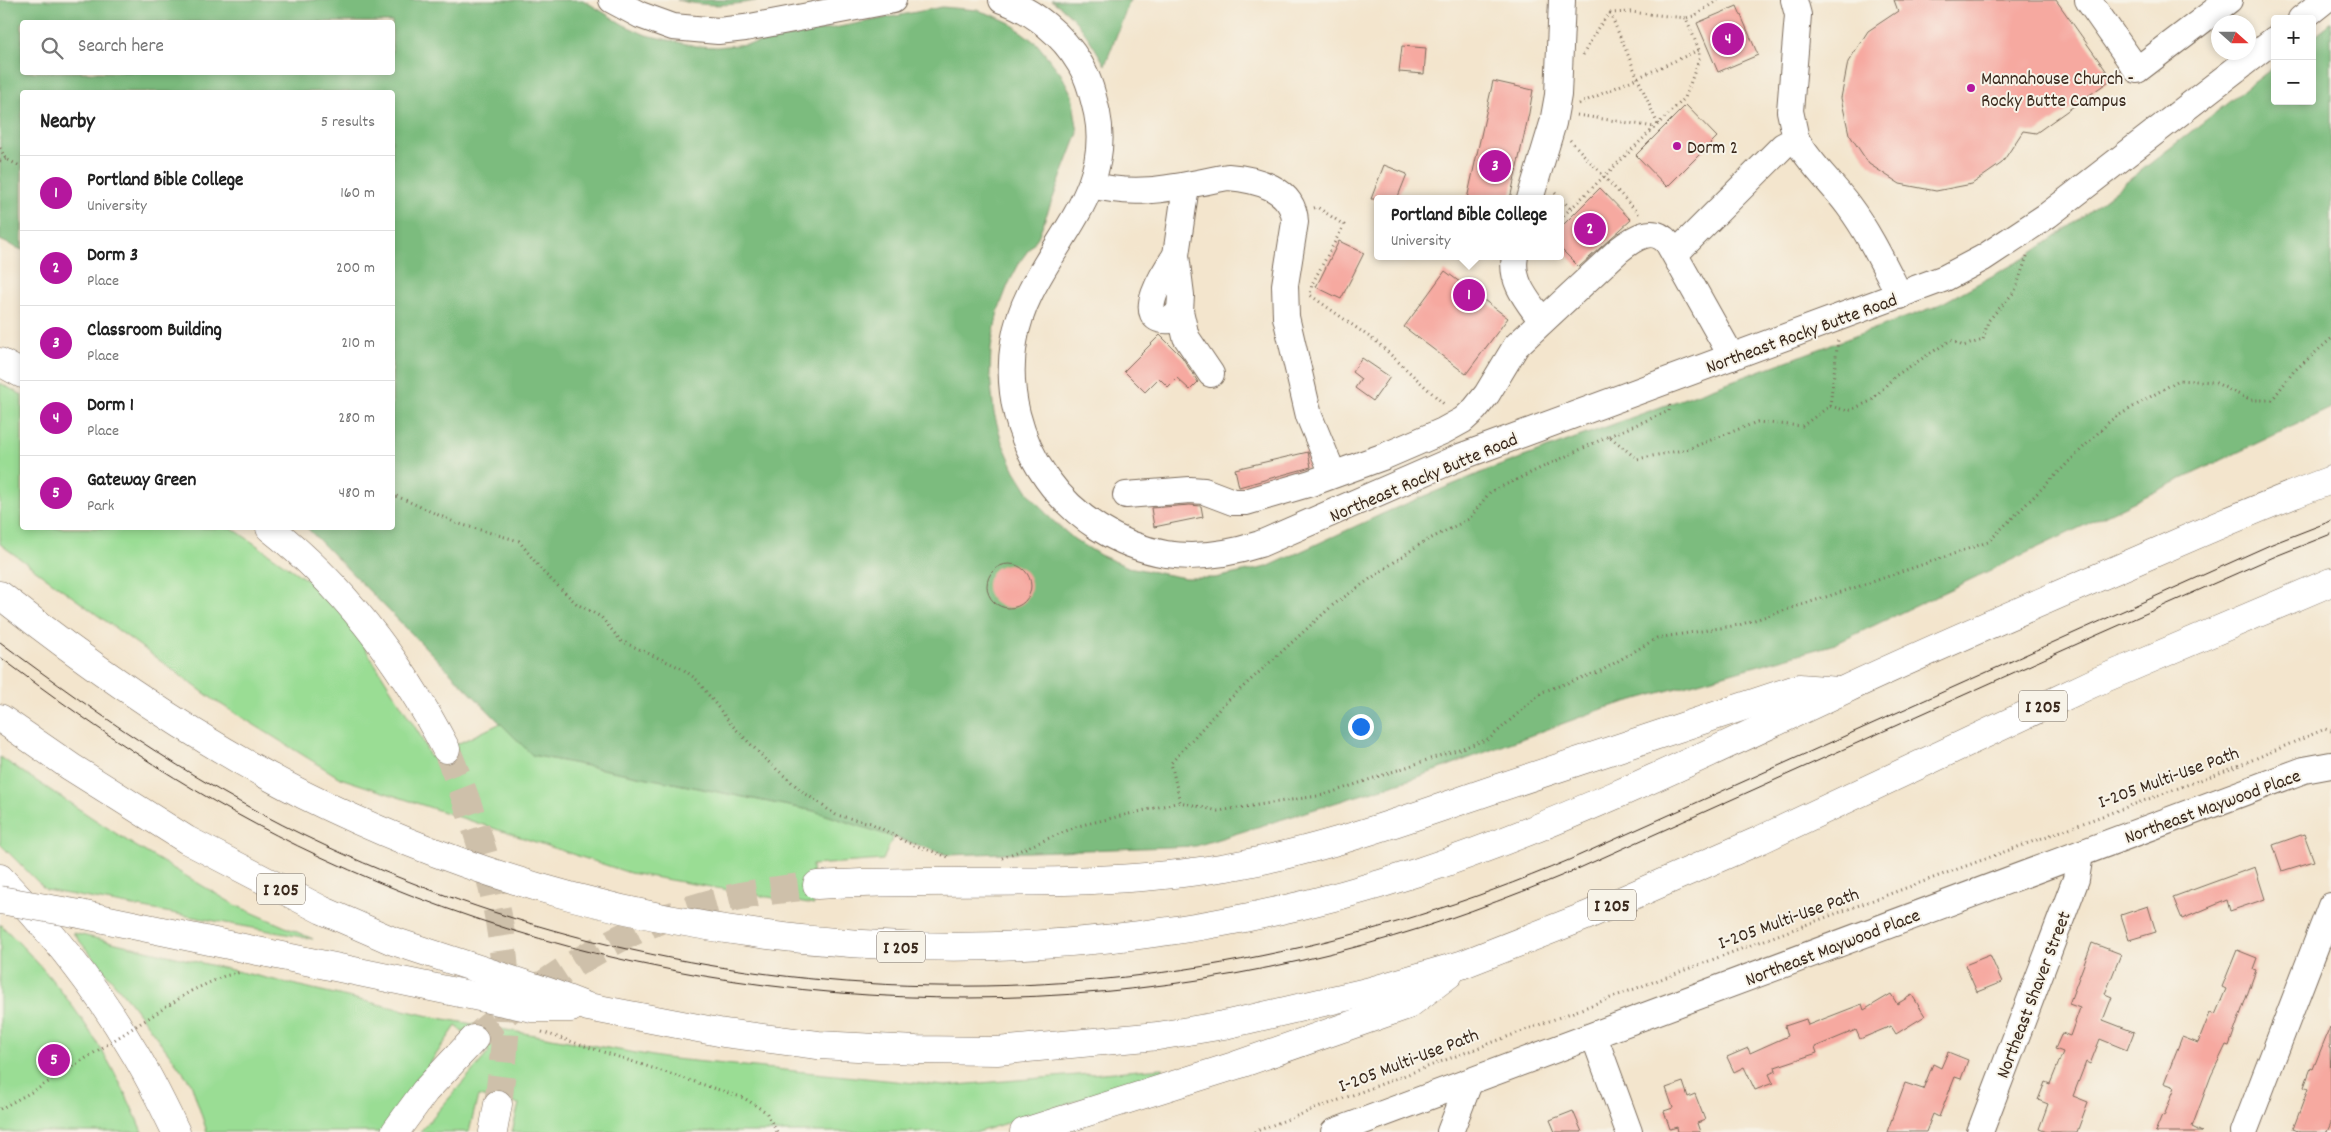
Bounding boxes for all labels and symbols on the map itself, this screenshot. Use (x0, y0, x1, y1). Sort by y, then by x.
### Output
north arrow (2211, 15, 2256, 60)
pin: 4 (1712, 20, 1744, 58)
place label: Mannahouse Church - Rocky Butte Campus (1981, 67, 2134, 116)
marker: Mannahouse Church - Rocky Butte Campus (1965, 82, 1977, 94)
place label: Dorm 2 (1687, 136, 1738, 163)
marker: Dorm 2 (1671, 140, 1683, 152)
pin: 3 (1479, 147, 1511, 185)
pin: 2 (1574, 210, 1606, 248)
pin: 1 (1453, 276, 1485, 314)
street label: Northeast Rocky Butte Road (1703, 288, 1902, 383)
street label: Northeast Rocky Butte Road (1326, 427, 1523, 531)
road number: I 205 (2019, 690, 2067, 721)
your location (1348, 714, 1374, 740)
street label: I-205 Multi-Use Path (2095, 741, 2243, 817)
street label: Northeast Maywood Place (2121, 764, 2305, 853)
road number: I 205 (257, 874, 305, 904)
street label: I-205 Multi-Use Path (1715, 882, 1863, 958)
road number: I 205 (1588, 890, 1636, 920)
street label: Northeast Maywood Place (1742, 903, 1925, 995)
street label: Northeast Shaver Street (1991, 908, 2080, 1083)
road number: I 205 (877, 932, 925, 962)
street label: I-205 Multi-Use Path (1335, 1023, 1483, 1101)
pin: 5 (38, 1041, 70, 1079)

